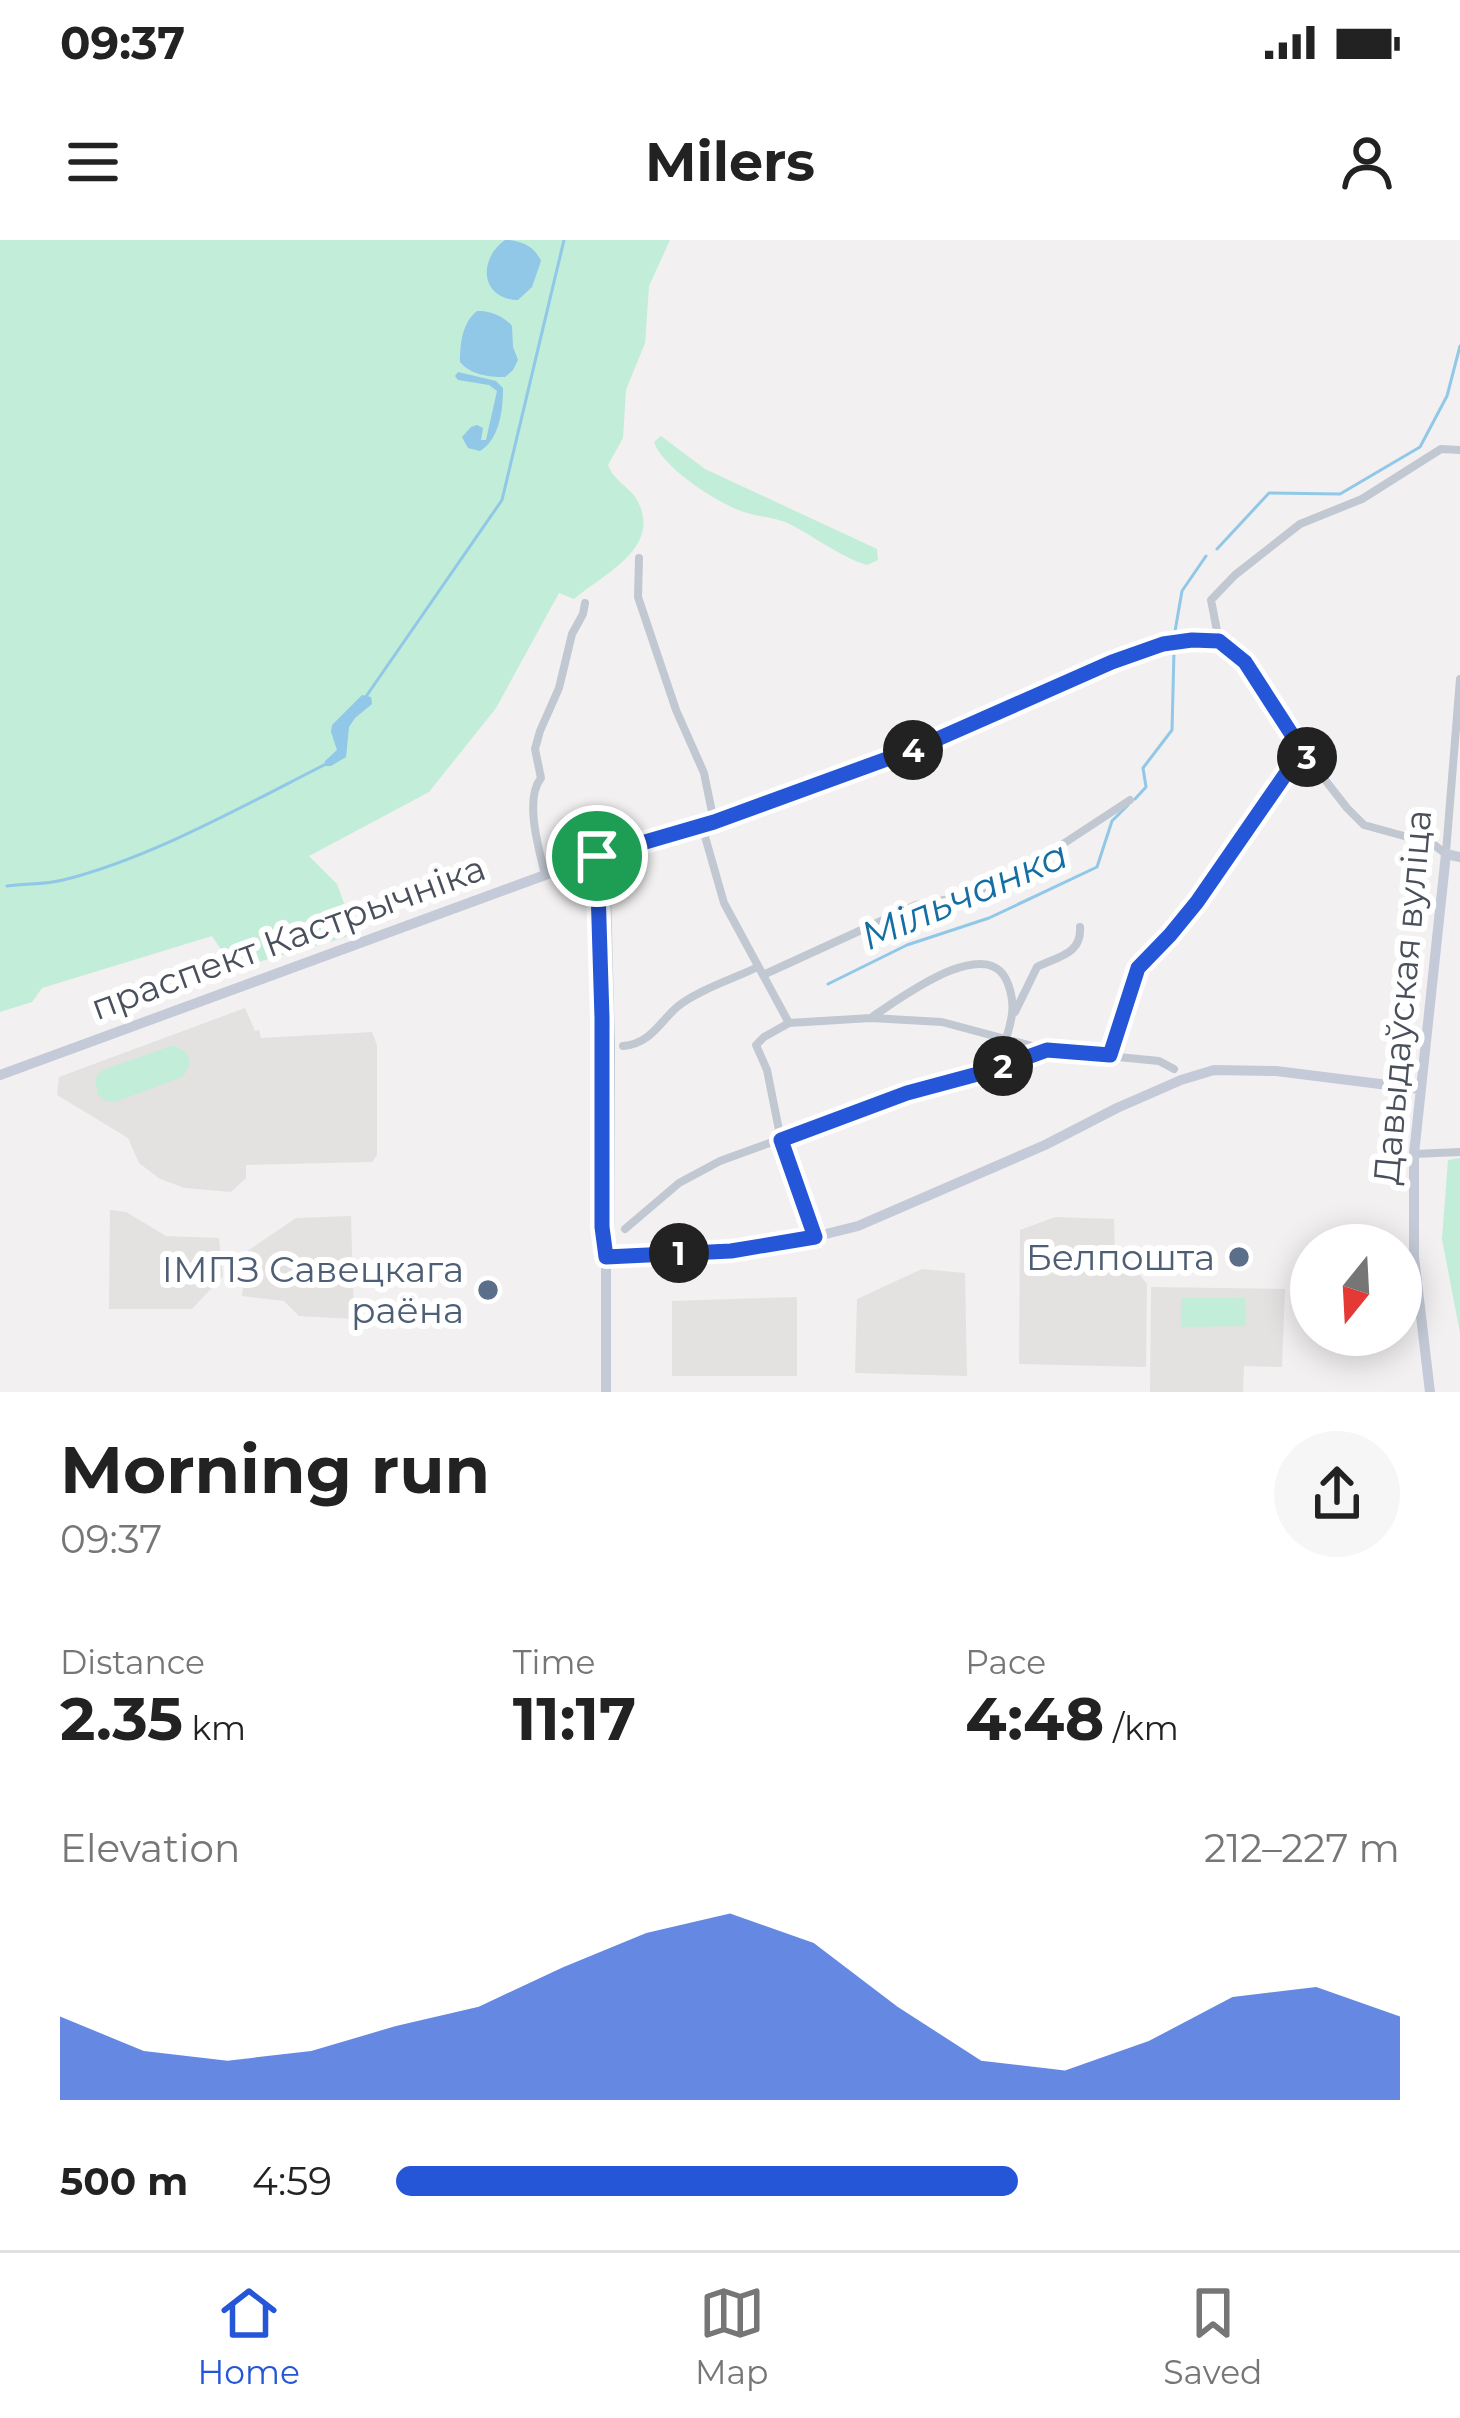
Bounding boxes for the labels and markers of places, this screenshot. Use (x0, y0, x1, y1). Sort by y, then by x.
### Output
pin: 4 (883, 720, 943, 780)
pin: 3 (1277, 727, 1337, 787)
pin (546, 805, 648, 907)
pin: 2 (973, 1036, 1033, 1096)
pin: 1 (649, 1223, 709, 1283)
place label: Белпошта (1026, 1235, 1215, 1279)
marker: Белпошта (1226, 1244, 1252, 1270)
place label: ІМПЗ Савецкага раёна (162, 1247, 464, 1332)
marker: ІМПЗ Савецкага раёна (475, 1277, 501, 1303)

